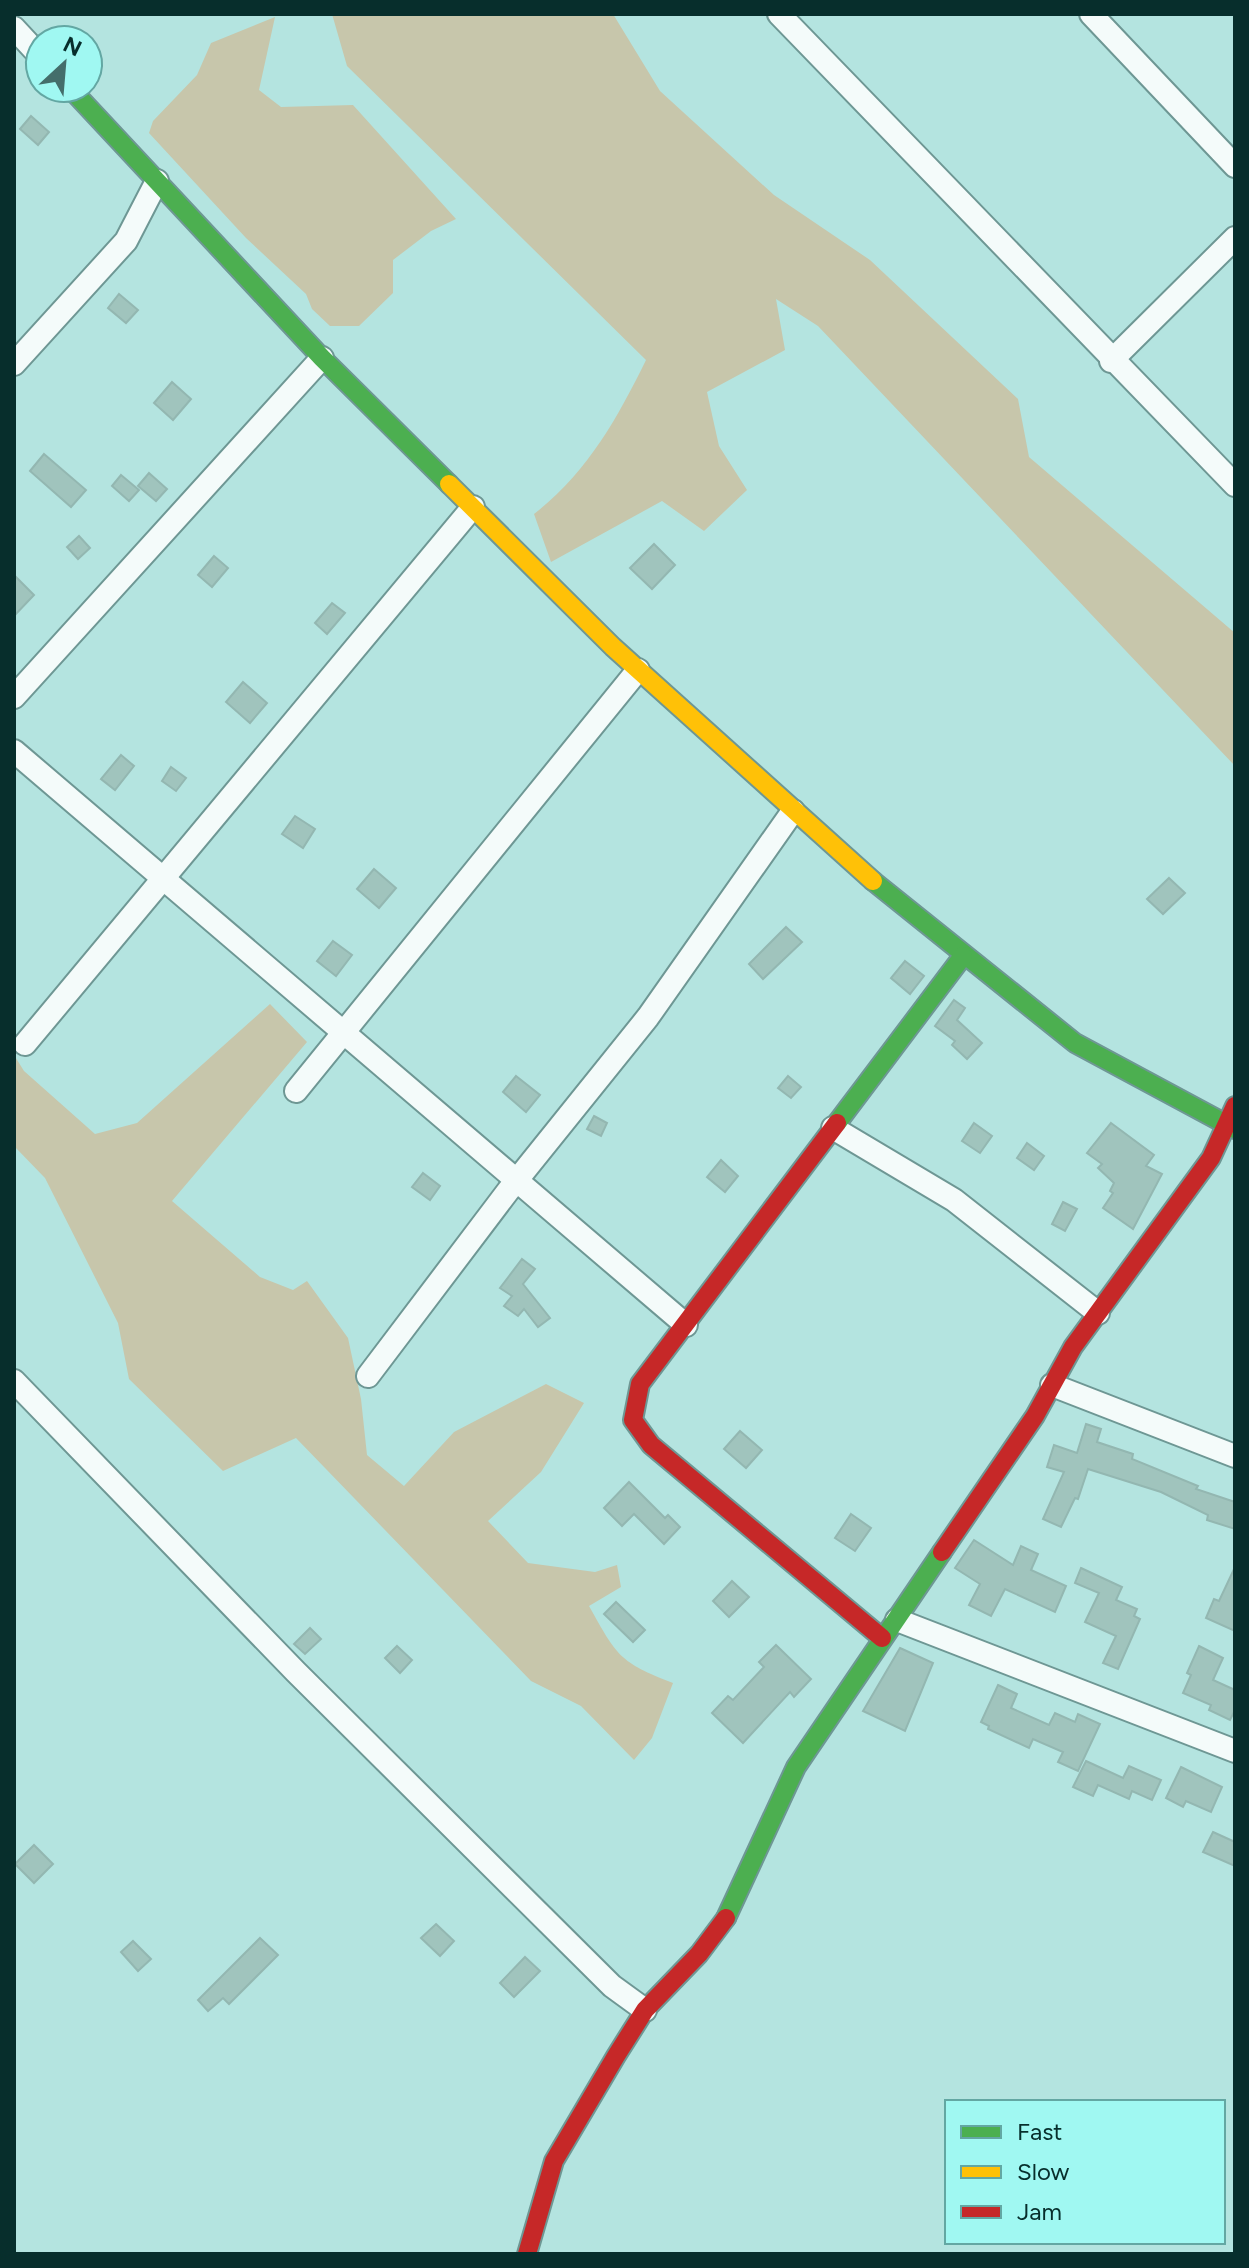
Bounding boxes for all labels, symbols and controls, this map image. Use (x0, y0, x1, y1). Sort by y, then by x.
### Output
north arrow (24, 24, 104, 104)
text: N (59, 31, 86, 62)
legend (945, 2100, 1225, 2244)
text: Fast (1017, 2117, 1062, 2146)
text: Slow (1017, 2157, 1070, 2186)
text: Jam (1017, 2197, 1062, 2226)

